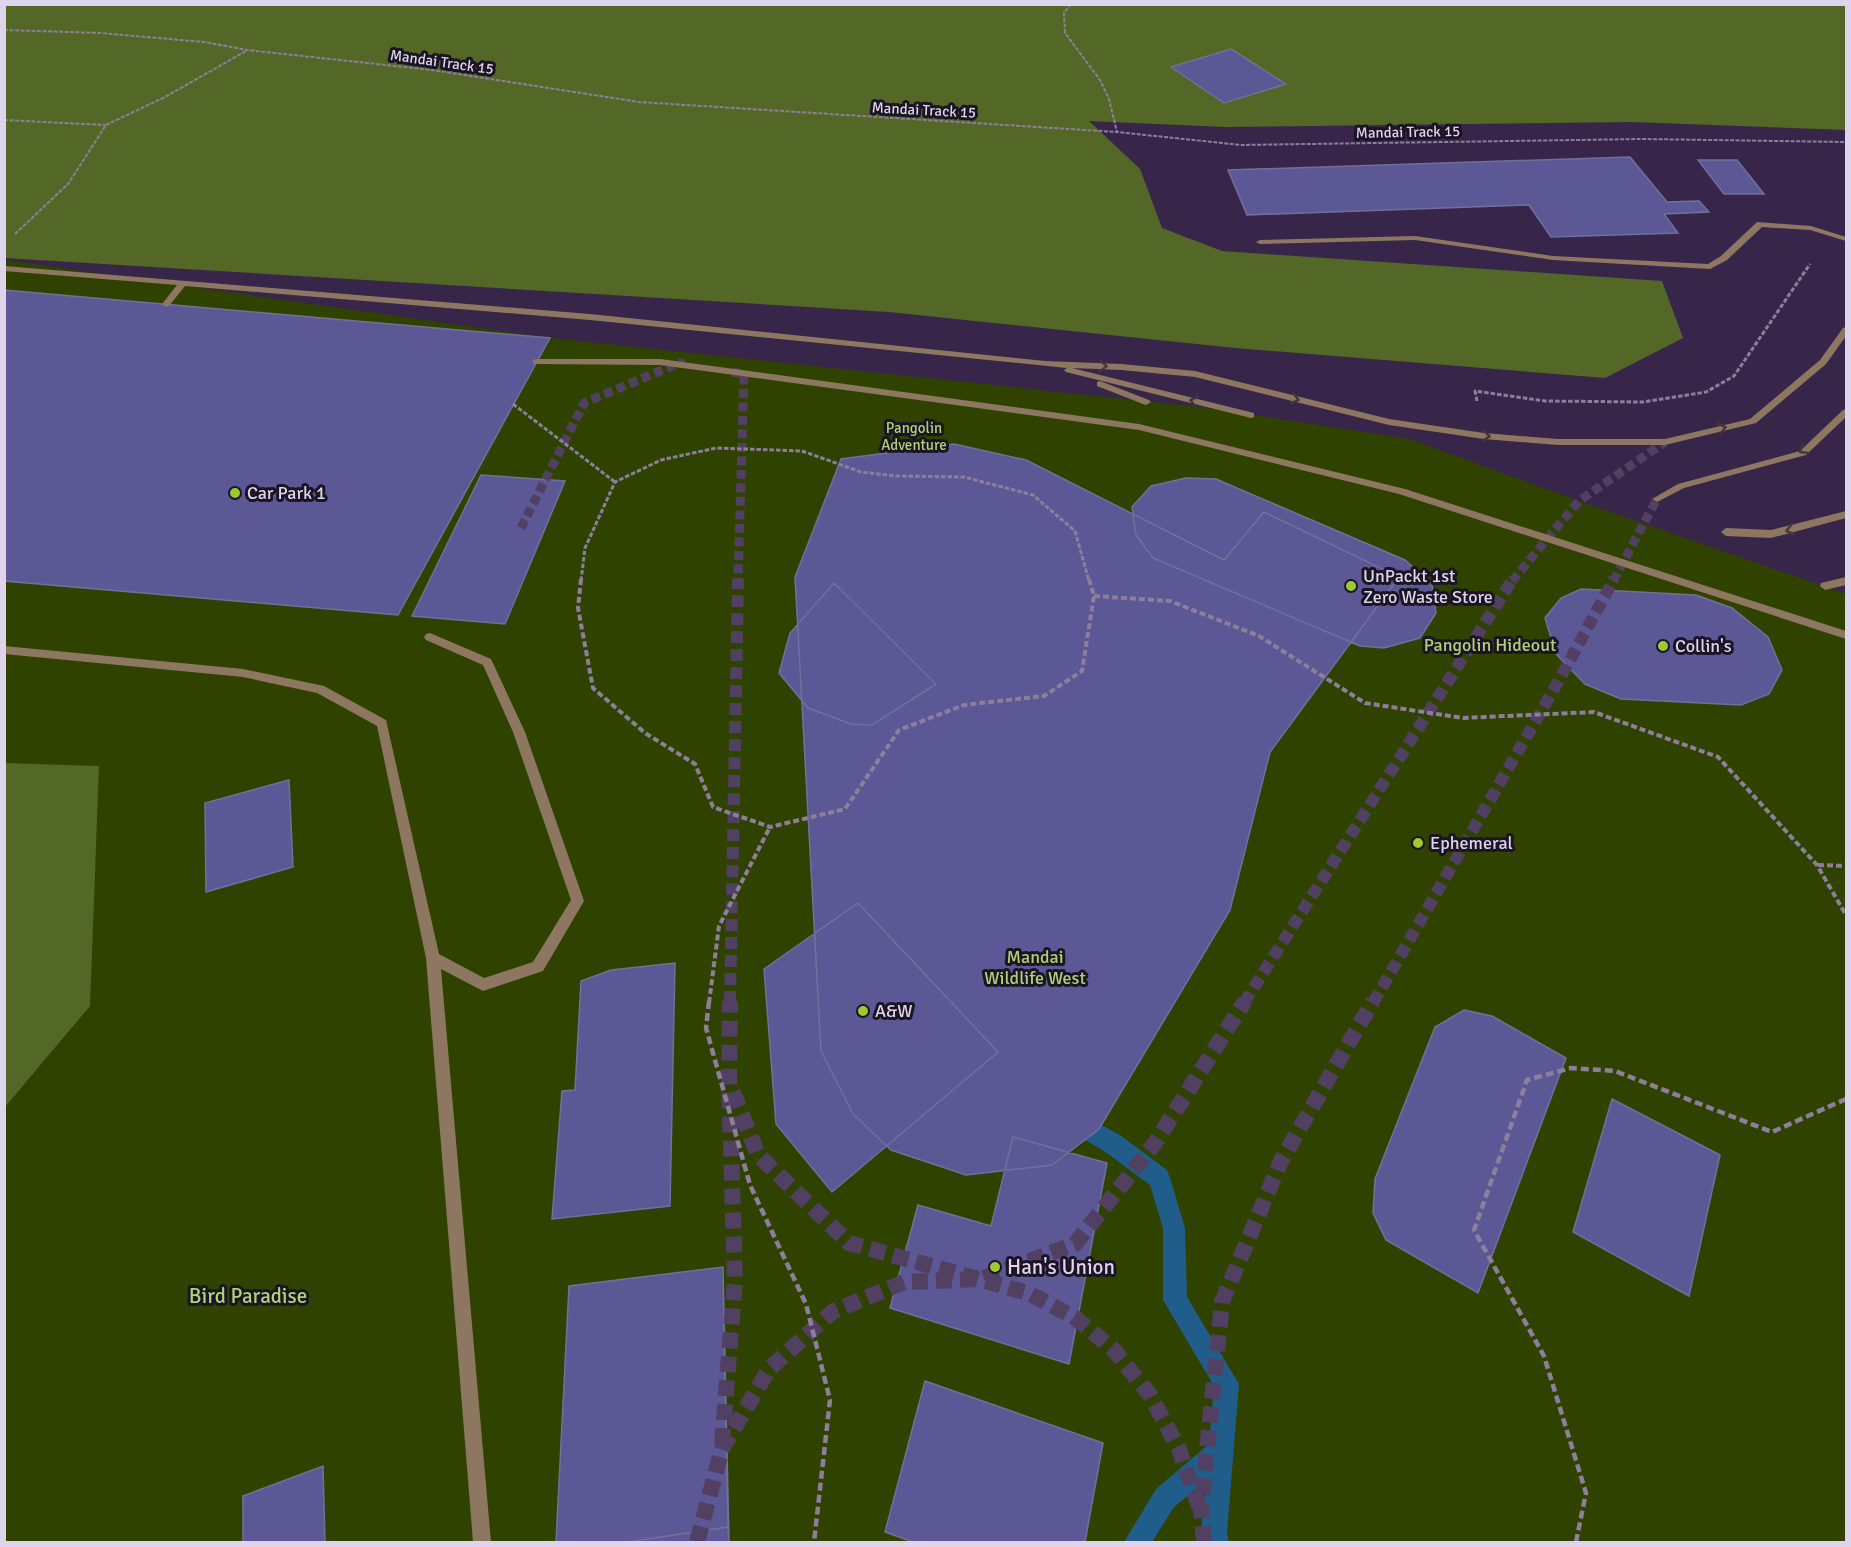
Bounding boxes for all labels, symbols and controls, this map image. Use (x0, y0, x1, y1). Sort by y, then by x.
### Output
street label: Mandai Track 15 (389, 46, 495, 78)
street label: Mandai Track 15 (871, 98, 977, 122)
street label: Mandai Track 15 (1356, 122, 1460, 142)
one-way arrow (1099, 360, 1108, 373)
one-way arrow (1290, 391, 1300, 404)
one-way arrow (1189, 396, 1199, 409)
park label: Pangolin Adventure (881, 419, 947, 454)
one-way arrow (1717, 423, 1727, 436)
one-way arrow (1482, 429, 1491, 442)
one-way arrow (1799, 443, 1809, 454)
place label: Car Park 1 (247, 482, 326, 504)
marker: Car Park 1 (228, 486, 242, 500)
one-way arrow (1785, 522, 1795, 535)
place label: UnPackt 1st Zero Waste Store (1363, 565, 1493, 608)
marker: UnPackt 1st Zero Waste Store (1344, 579, 1358, 593)
park label: Pangolin Hideout (1424, 634, 1556, 656)
place label: Collin's (1675, 635, 1732, 657)
marker: Collin's (1656, 639, 1670, 653)
place label: Ephemeral (1430, 832, 1513, 854)
marker: Ephemeral (1411, 836, 1425, 850)
park label: Mandai Wildlife West (984, 946, 1086, 989)
place label: A&W (875, 1000, 913, 1022)
marker: A&W (856, 1004, 870, 1018)
place label: Han's Union (1007, 1254, 1115, 1280)
marker: Han's Union (988, 1260, 1002, 1274)
park label: Bird Paradise (189, 1283, 307, 1309)

